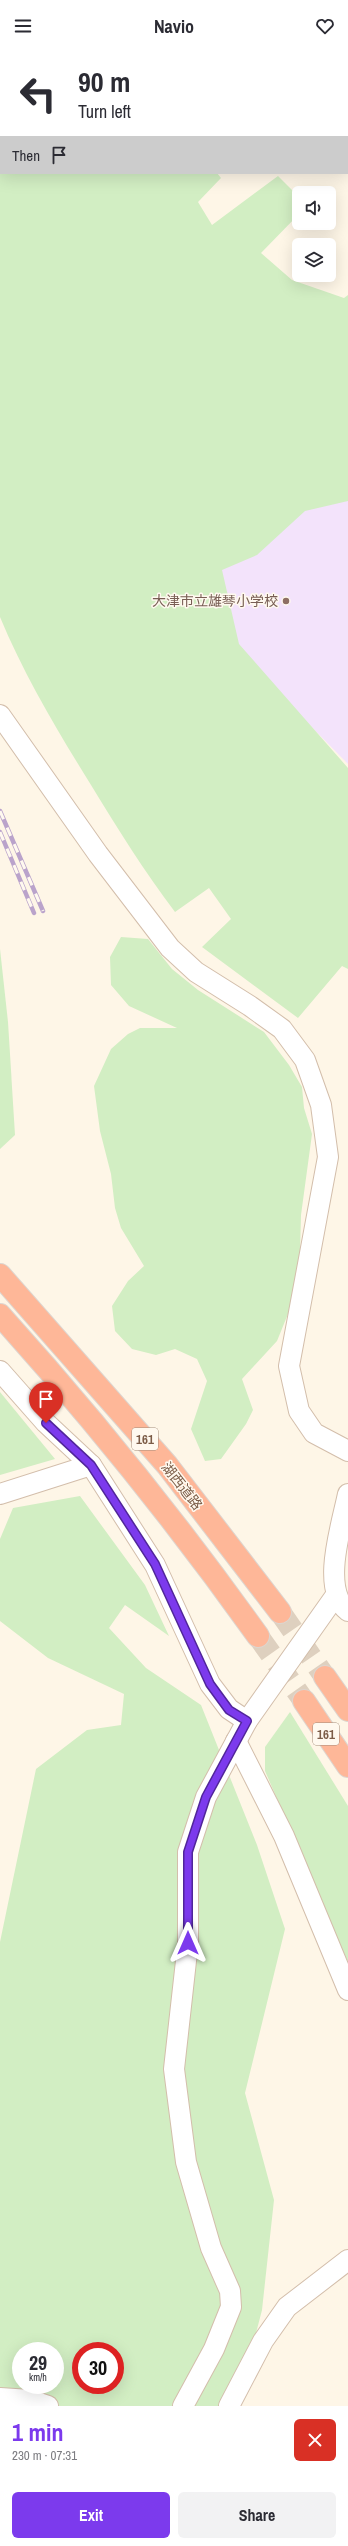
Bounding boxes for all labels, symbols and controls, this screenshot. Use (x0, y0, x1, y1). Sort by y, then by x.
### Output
text: Navio (154, 14, 194, 39)
icon: menu (12, 15, 34, 37)
icon: heart (314, 15, 336, 37)
text: 90 m (78, 63, 130, 101)
icon: left (12, 68, 64, 120)
text: Turn left (78, 99, 131, 124)
icon: arrive (48, 144, 70, 166)
text: Then (12, 145, 40, 166)
map controls (292, 186, 336, 282)
button: sound (292, 186, 336, 230)
button: layers (292, 238, 336, 282)
place label: 大津市立雄琴小学校 (152, 592, 278, 610)
marker: 大津市立雄琴小学校 (281, 596, 291, 606)
pin (29, 1382, 63, 1423)
icon: arrive (35, 1388, 57, 1410)
road number: 161 (132, 1428, 158, 1450)
street label: 湖西道路 (158, 1458, 206, 1514)
road number: 161 (313, 1723, 339, 1745)
position arrow (167, 1922, 209, 1964)
speed limit sign: 30 (72, 2342, 124, 2394)
text: 29 (29, 2349, 47, 2376)
text: km/h (29, 2371, 47, 2384)
text: 1 min (12, 2416, 63, 2448)
button: close (294, 2419, 336, 2461)
text: 230 m · 07:31 (12, 2447, 77, 2464)
button: Exit (12, 2492, 170, 2538)
button: Share (178, 2492, 336, 2538)

